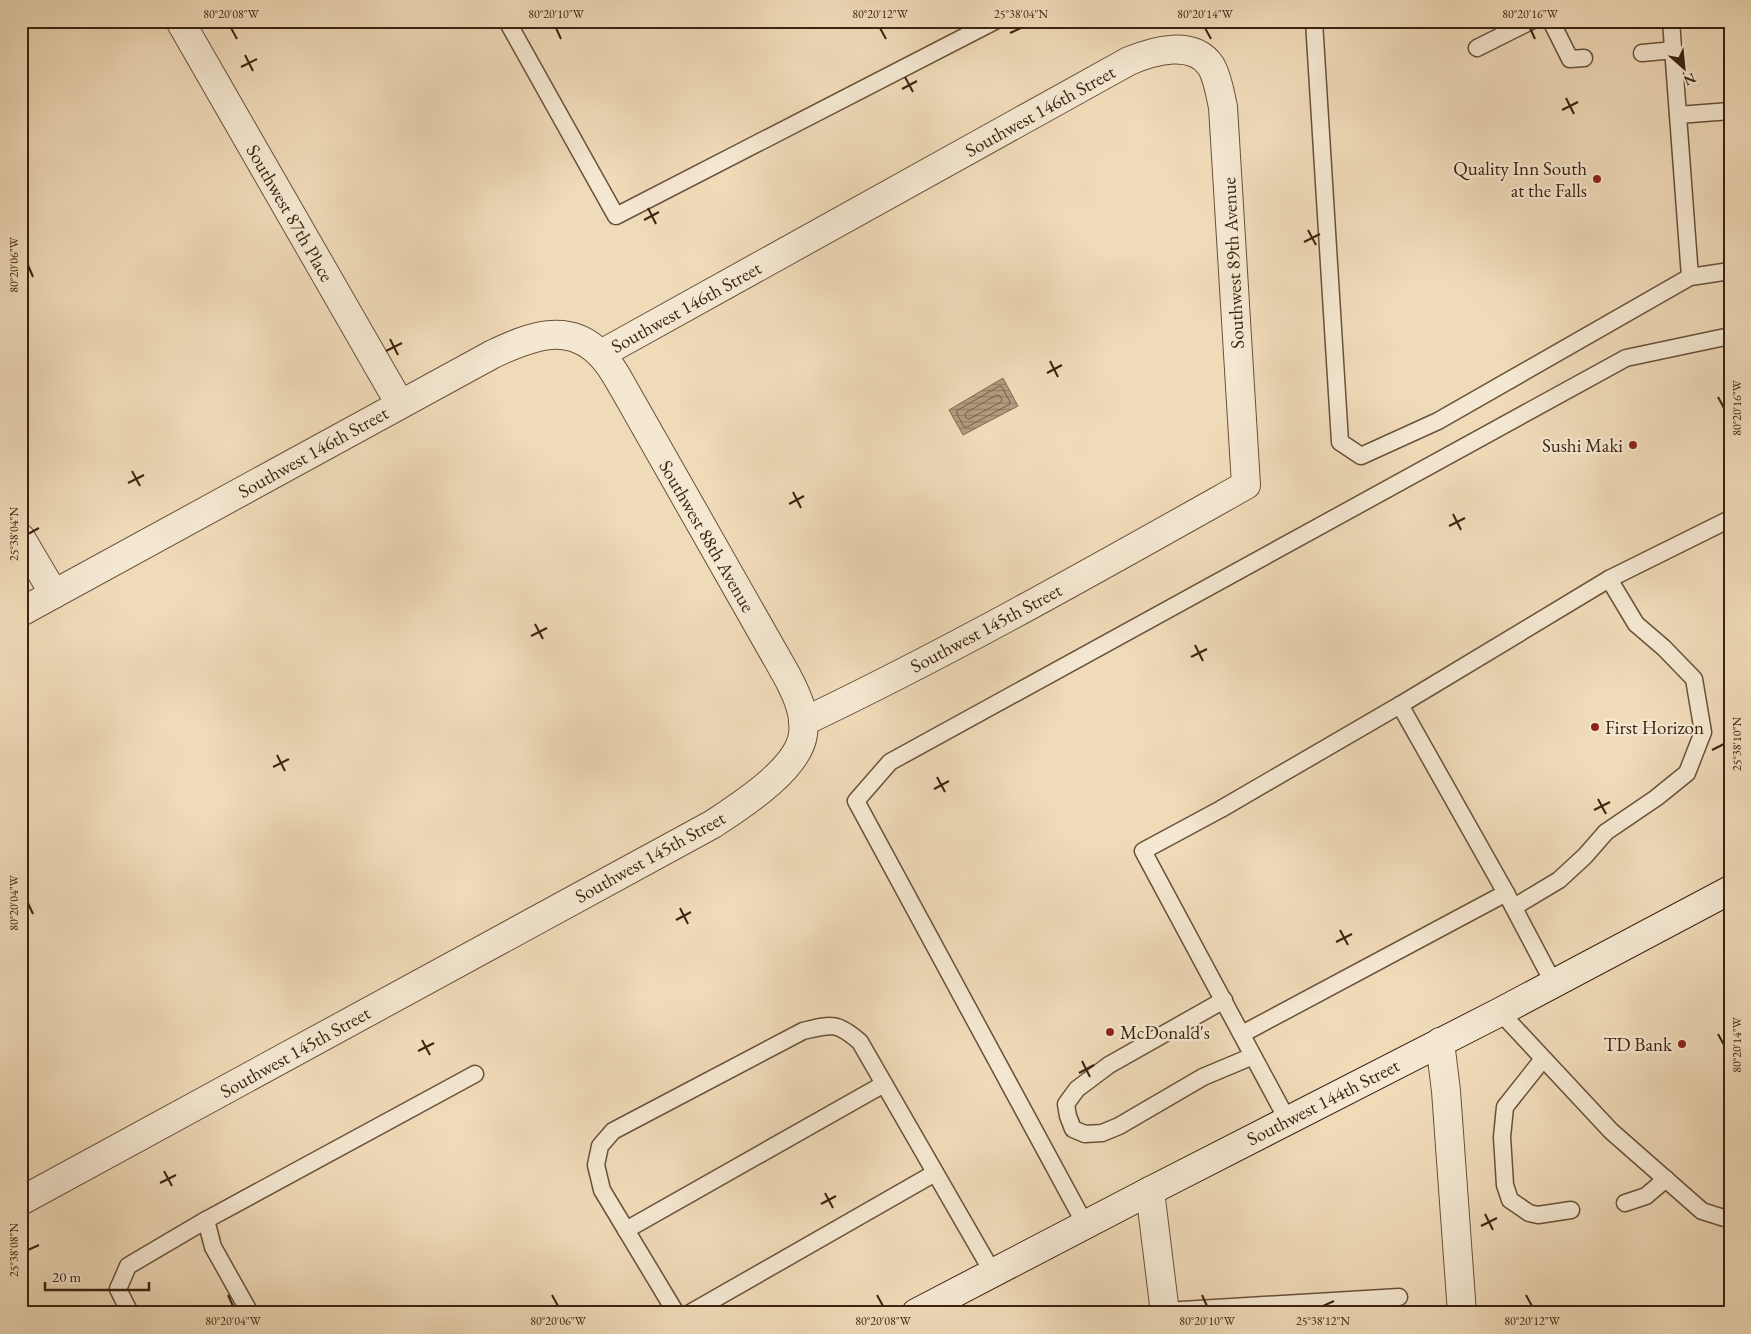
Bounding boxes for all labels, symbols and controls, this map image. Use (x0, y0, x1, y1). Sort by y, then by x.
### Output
text: 80°20'08"W (203, 6, 260, 22)
text: 80°20'10"W (528, 6, 585, 22)
text: 80°20'12"W (852, 6, 909, 22)
text: 25°38'04"N (994, 6, 1048, 22)
text: 80°20'14"W (1177, 6, 1234, 22)
text: 80°20'16"W (1502, 6, 1559, 22)
north arrow (1658, 42, 1708, 92)
street label: Southwest 146th Street (960, 59, 1120, 163)
text: N (1680, 69, 1699, 90)
street label: Southwest 87th Place (241, 140, 339, 286)
place label: Quality Inn South at the Falls (1453, 156, 1587, 203)
marker: Quality Inn South at the Falls (1591, 173, 1603, 185)
street label: Southwest 89th Avenue (1216, 177, 1250, 349)
text: 80°20'06"W (6, 236, 22, 293)
street label: Southwest 146th Street (606, 255, 766, 359)
text: 80°20'16"W (1729, 379, 1745, 436)
street label: Southwest 146th Street (233, 400, 393, 504)
place label: Sushi Maki (1542, 433, 1623, 458)
marker: Sushi Maki (1627, 439, 1639, 451)
street label: Southwest 88th Avenue (653, 455, 761, 617)
text: 25°38'04"N (6, 507, 22, 561)
street label: Southwest 145th Street (906, 578, 1066, 678)
place label: First Horizon (1605, 715, 1704, 740)
text: 25°38'10"N (1729, 717, 1745, 771)
marker: First Horizon (1589, 721, 1601, 733)
street label: Southwest 145th Street (570, 805, 730, 909)
text: 80°20'04"W (6, 874, 22, 931)
street label: Southwest 145th Street (215, 1000, 375, 1104)
text: 80°20'14"W (1729, 1016, 1745, 1073)
place label: McDonald's (1120, 1020, 1210, 1045)
marker: McDonald's (1104, 1026, 1116, 1038)
place label: TD Bank (1603, 1032, 1673, 1057)
marker: TD Bank (1676, 1038, 1688, 1050)
street label: Southwest 144th Street (1242, 1053, 1404, 1151)
text: 25°38'08"N (6, 1223, 22, 1277)
scale bar (45, 1259, 149, 1291)
text: 20 m (52, 1267, 81, 1286)
text: 80°20'04"W (205, 1313, 262, 1329)
text: 80°20'06"W (530, 1313, 587, 1329)
text: 80°20'08"W (855, 1313, 912, 1329)
text: 80°20'10"W (1179, 1313, 1236, 1329)
text: 25°38'12"N (1296, 1313, 1350, 1329)
text: 80°20'12"W (1504, 1313, 1561, 1329)

